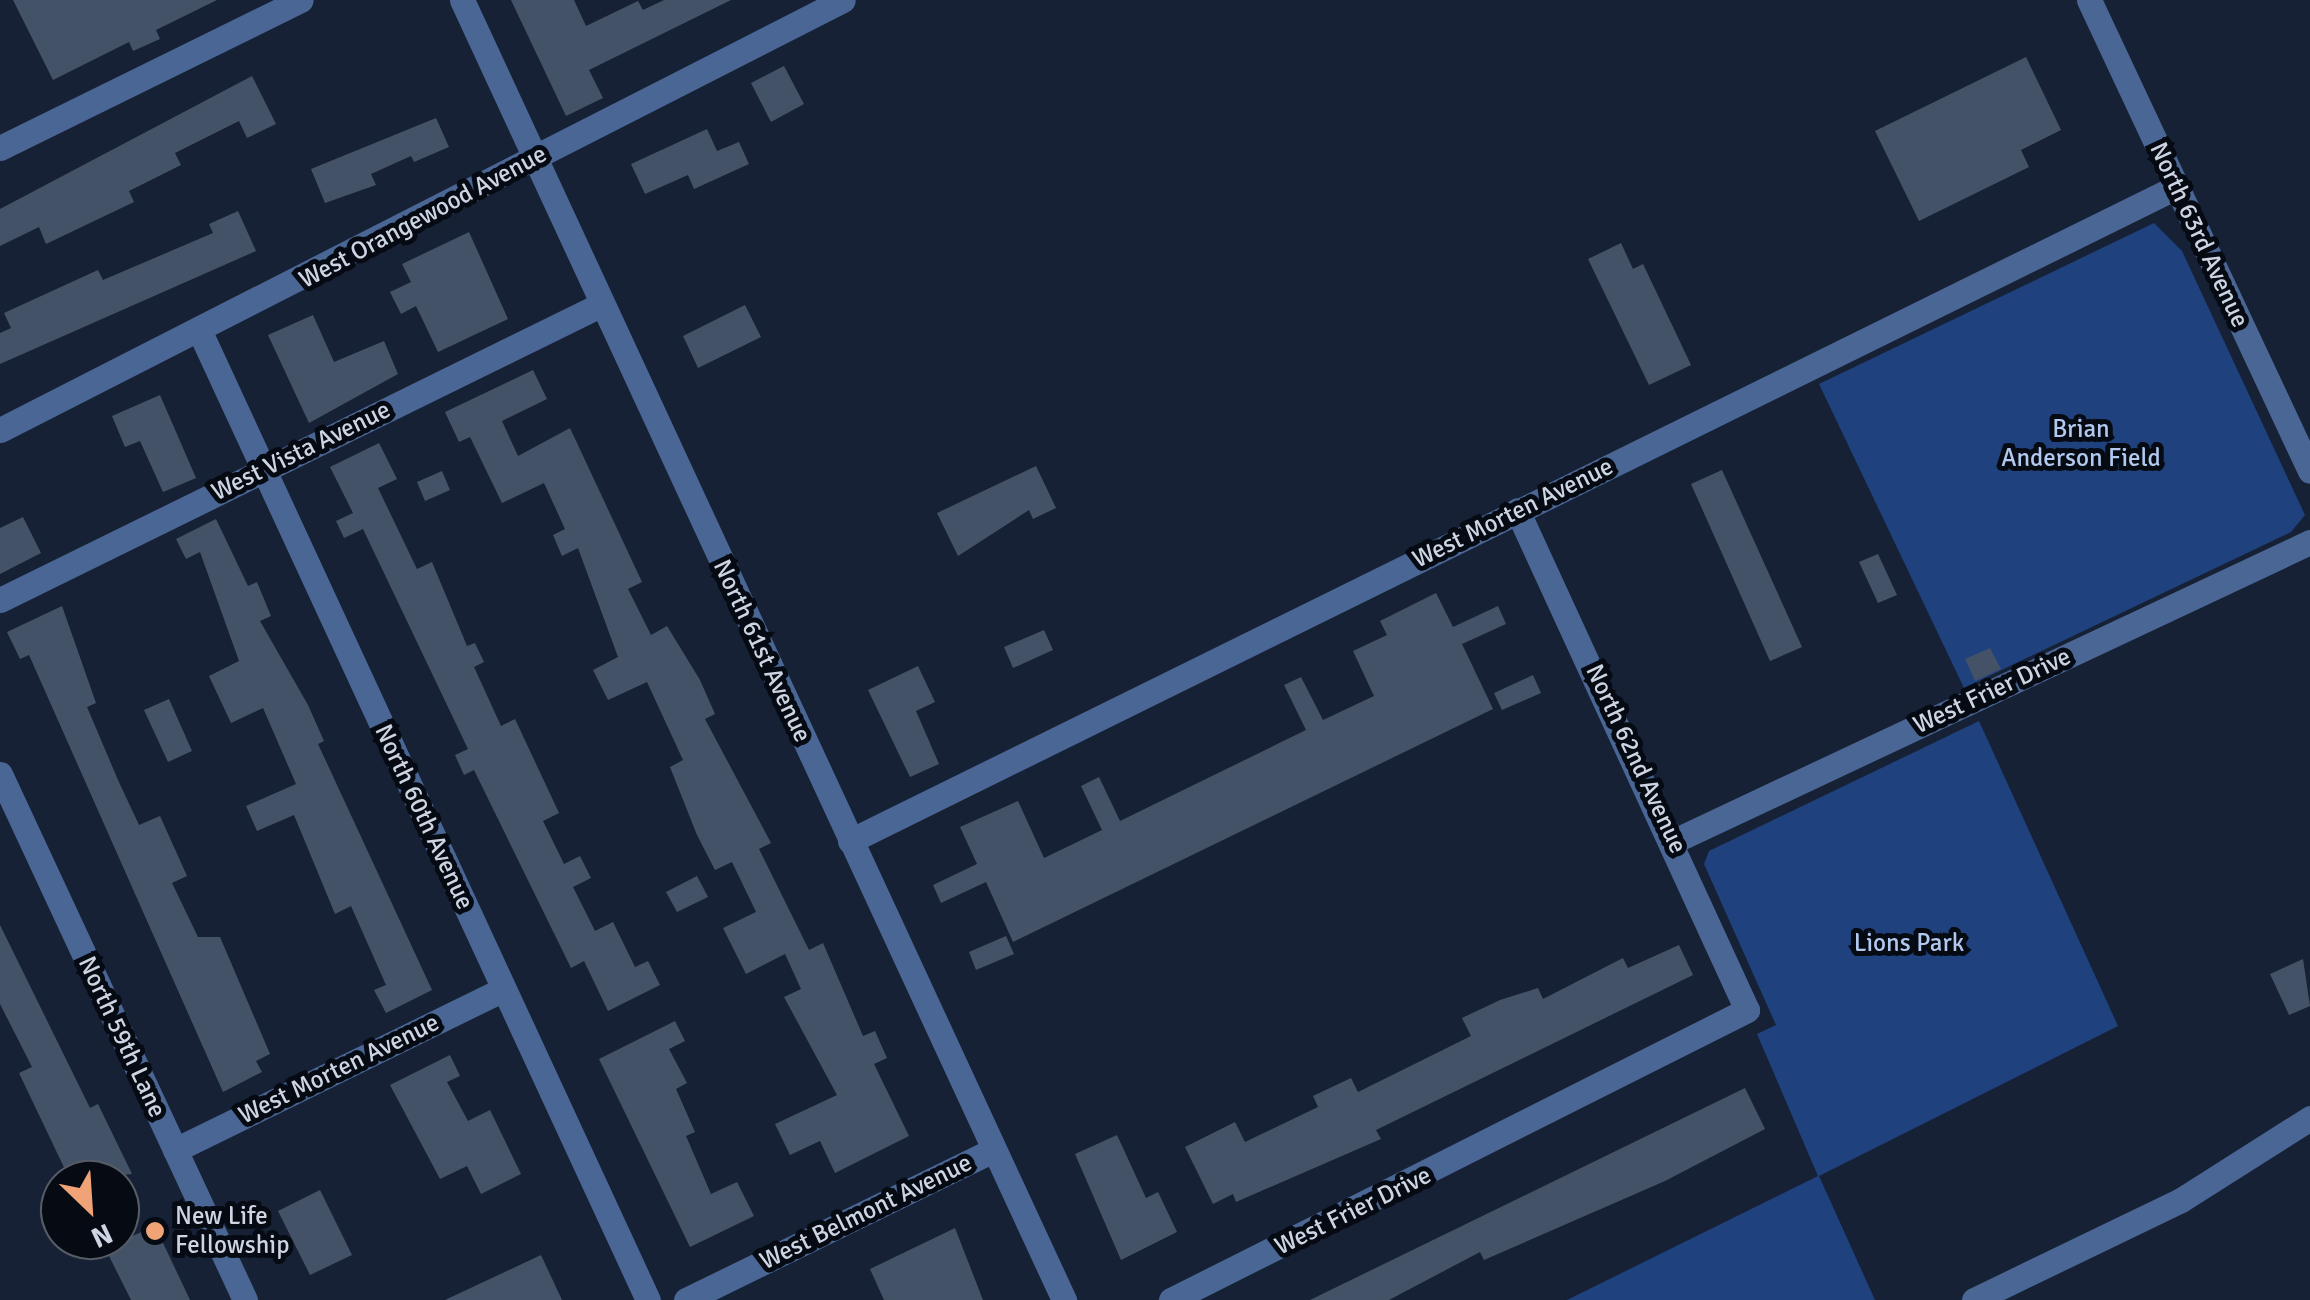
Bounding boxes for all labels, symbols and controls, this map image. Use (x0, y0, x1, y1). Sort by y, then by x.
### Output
street label: North 63rd Avenue (2143, 138, 2255, 332)
street label: West Orangewood Avenue (294, 139, 552, 295)
street label: West Vista Avenue (207, 395, 395, 507)
park label: Brian Anderson Field (2001, 415, 2161, 474)
street label: West Morten Avenue (1408, 451, 1618, 575)
street label: North 61st Avenue (707, 555, 817, 747)
street label: West Frier Drive (1909, 641, 2075, 741)
street label: North 62nd Avenue (1579, 660, 1693, 858)
street label: North 60th Avenue (368, 720, 480, 914)
park label: Lions Park (1854, 928, 1964, 958)
street label: North 59th Lane (72, 952, 172, 1122)
street label: West Morten Avenue (234, 1007, 444, 1131)
street label: West Belmont Avenue (755, 1148, 977, 1276)
north arrow (40, 1160, 140, 1260)
street label: West Frier Drive (1270, 1160, 1436, 1262)
place label: New Life Fellowship (175, 1202, 289, 1261)
text: N (86, 1216, 118, 1255)
marker: New Life Fellowship (144, 1220, 166, 1242)

